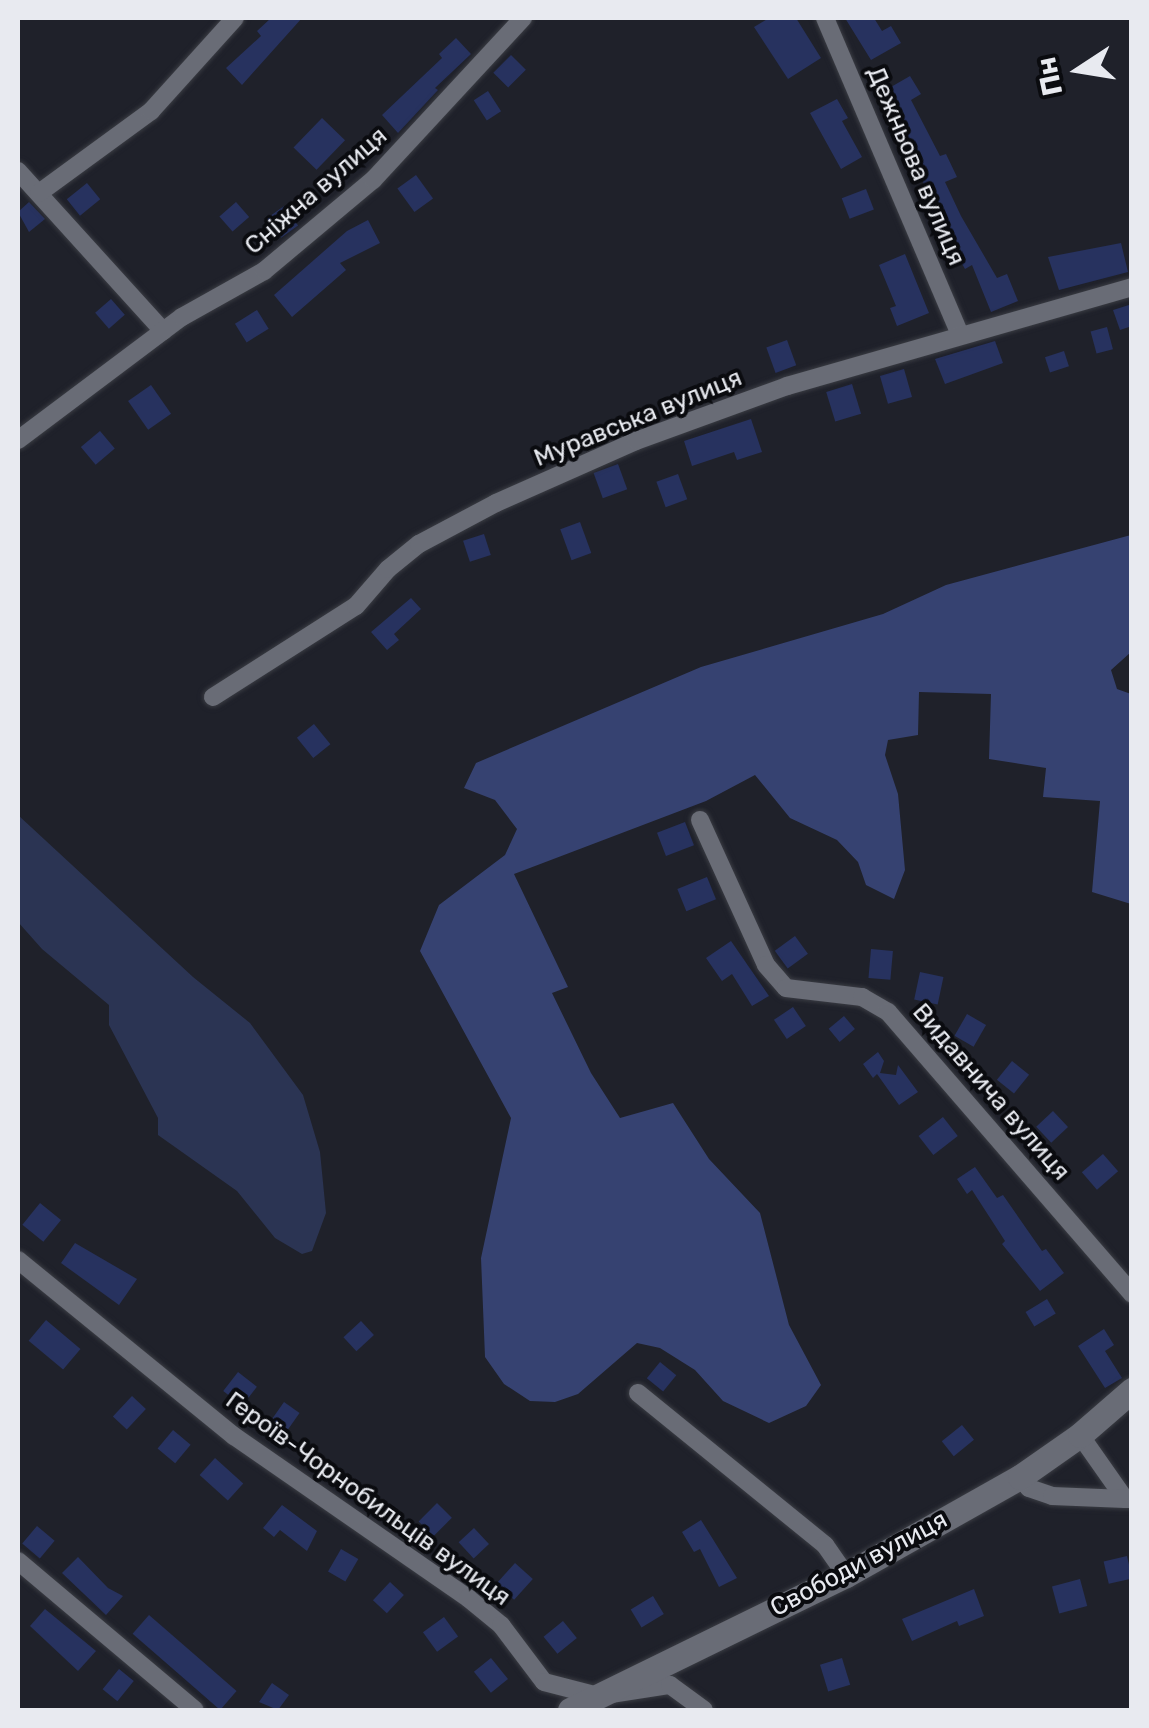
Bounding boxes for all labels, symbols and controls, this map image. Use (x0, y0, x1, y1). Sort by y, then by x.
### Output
north arrow (1029, 20, 1129, 120)
text: Пн (1029, 54, 1069, 99)
street label: Дежньова вулиця (860, 62, 972, 270)
street label: Сніжна вулиця (239, 121, 393, 261)
street label: Муравська вулиця (530, 363, 746, 473)
street label: Видавнича вулиця (906, 997, 1076, 1187)
street label: Героїв-Чорнобильців вулиця (220, 1386, 516, 1612)
street label: Свободи вулиця (765, 1505, 953, 1623)

